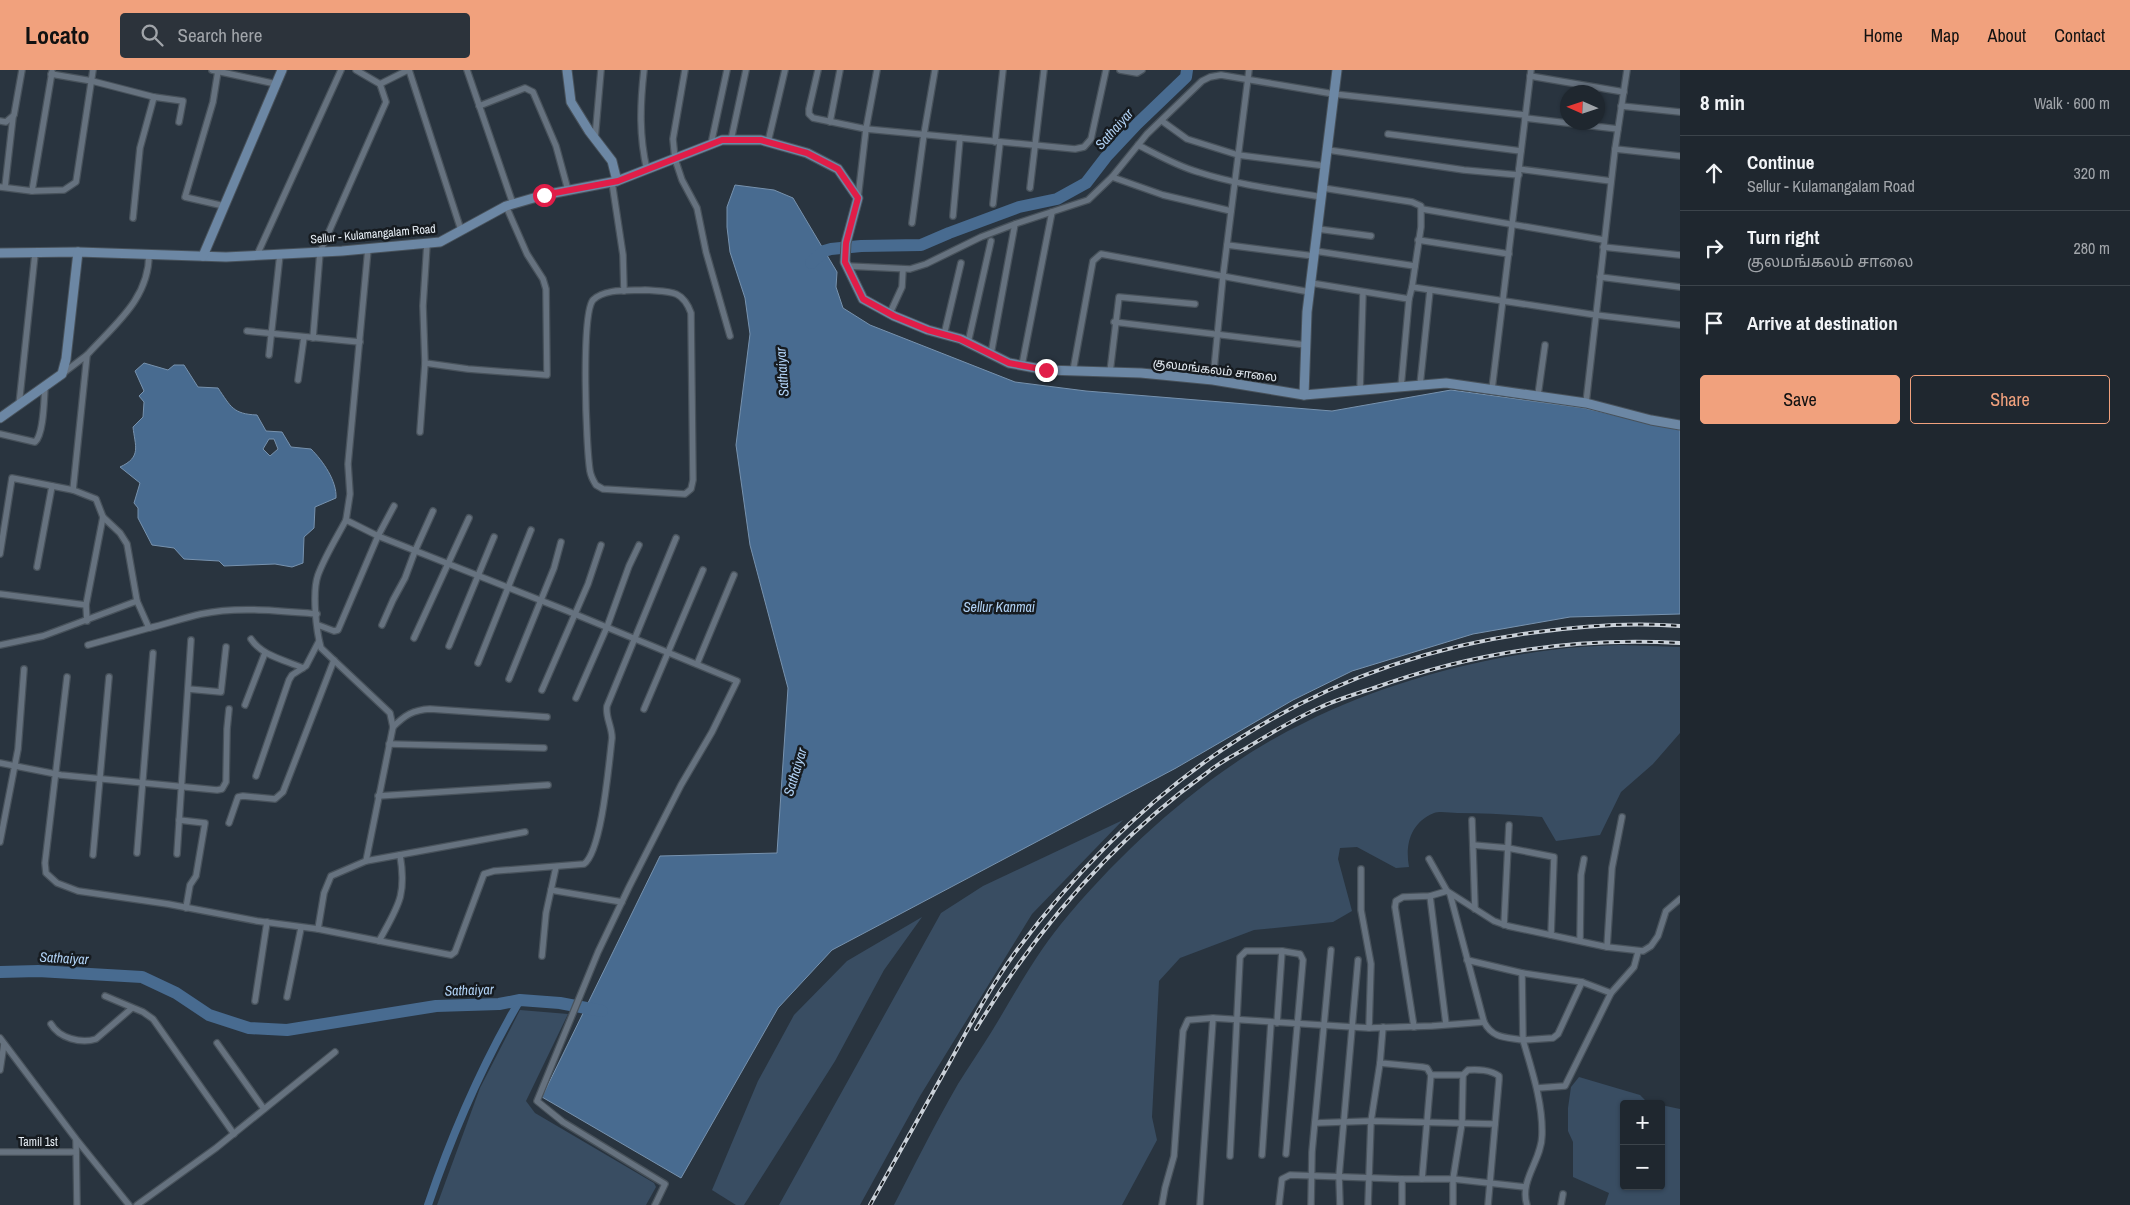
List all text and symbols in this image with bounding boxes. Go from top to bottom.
search box [120,13,470,58]
text: Locato [25,19,90,51]
icon: search [138,21,166,49]
text: Search here [178,22,262,48]
text: Home [1863,23,1903,48]
text: Map [1931,23,1960,48]
text: About [1988,23,2026,48]
text: Contact [2054,23,2105,48]
north arrow [1560,85,1605,130]
text: 8 min [1700,88,1745,117]
text: Walk · 600 m [2034,92,2110,114]
water label: Sathaiyar [1091,104,1138,153]
text: Continue [1747,149,1815,175]
icon: ahead [1700,159,1728,187]
text: 320 m [2074,162,2110,184]
text: Sellur - Kulamangalam Road [1747,175,1915,197]
route start [533,184,556,207]
street label: Sellur - Kulamangalam Road [310,221,436,247]
text: Turn right [1747,224,1819,250]
icon: right [1700,234,1728,262]
text: 280 m [2074,237,2110,259]
text: குலமங்கலம் சாலை [1747,250,1914,272]
icon: arrive [1700,309,1728,337]
text: Arrive at destination [1747,310,1898,336]
water label: Sathaiyar [771,346,793,397]
street label: குலமங்கலம் சாலை [1152,354,1278,386]
route end [1035,359,1058,382]
button: Save [1700,375,1900,424]
button: Share [1910,375,2110,424]
water label: Sellur Kanmai [963,598,1036,616]
water label: Sathaiyar [779,745,811,798]
water label: Sathaiyar [39,948,90,968]
water label: Sathaiyar [444,980,495,1000]
map controls [1620,1100,1665,1190]
button: + [1620,1100,1665,1145]
street label: Tamil 1st [18,1134,58,1150]
button: − [1620,1145,1665,1190]

